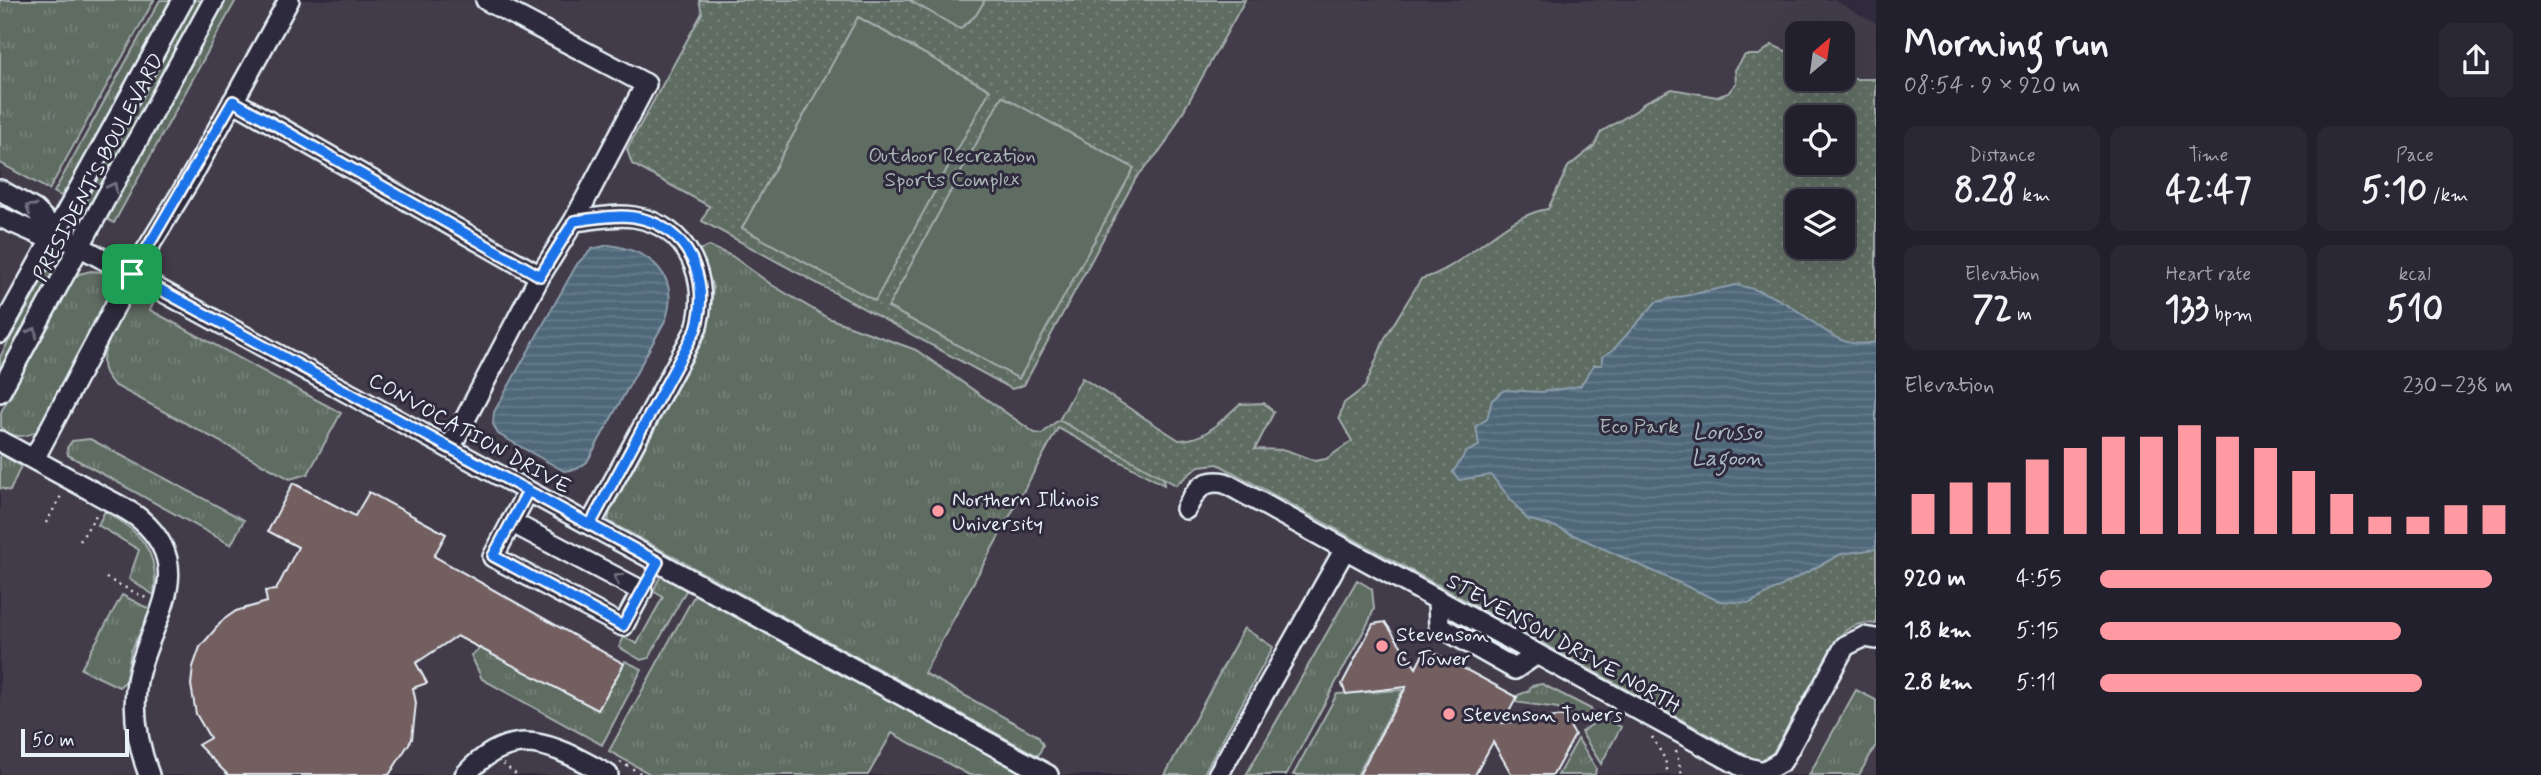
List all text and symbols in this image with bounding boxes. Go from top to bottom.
text: Morning run [1904,20,2109,69]
north arrow [1785,21,1855,91]
map controls [1785,21,1855,259]
button: share [2439,23,2513,97]
street label: PRESIDENT'S BOULEVARD [27,48,171,286]
text: 08:54 · 9 × 920 m [1904,71,2081,101]
button: locate [1785,105,1855,175]
park label: Outdoor Recreation Sports Complex [868,142,1036,194]
text: Distance [1969,143,2036,168]
text: Time [2189,143,2228,168]
text: Pace [2396,143,2434,168]
text: 8.28 [1954,168,2017,214]
text: 42:47 [2165,168,2252,214]
text: 5:10 [2361,168,2427,214]
one-way arrow [105,182,118,194]
text: km [2017,183,2050,208]
text: /km [2427,183,2468,208]
button: layers [1785,189,1855,259]
one-way arrow [25,204,38,216]
pin [102,244,162,304]
icon: arrive [113,255,151,293]
text: Elevation [1965,262,2040,287]
text: Heart rate [2166,262,2251,287]
text: kcal [2399,262,2431,287]
text: 72 [1972,287,2012,333]
text: 133 [2164,287,2209,333]
text: 510 [2386,287,2443,333]
text: m [2012,302,2032,327]
text: bpm [2209,302,2253,327]
one-way arrow [25,327,38,340]
street label: CONVOCATION DRIVE [363,366,576,501]
text: Elevation [1904,371,1995,401]
text: 230–238 m [2403,371,2513,401]
park label: Eco Park [1599,413,1679,441]
water label: Lorusso Lagoon [1691,418,1763,476]
place label: Northern Illinois University [952,486,1099,538]
marker: Northern Illinois University [930,503,946,519]
text: 920 m [1904,564,1966,594]
text: 4:55 [2016,564,2062,594]
street label: STEVENSON DRIVE NORTH [1441,568,1686,720]
one-way arrow [612,572,625,586]
text: 1.8 km [1904,616,1972,646]
text: 5:15 [2016,616,2058,646]
place label: Stevenson C Tower [1396,621,1489,673]
marker: Stevenson C Tower [1374,638,1390,654]
text: 2.8 km [1904,668,1973,698]
text: 5:11 [2016,668,2056,698]
place label: Stevenson Towers [1463,701,1623,729]
marker: Stevenson Towers [1441,706,1457,722]
scale bar [21,726,130,758]
text: 50 m [32,728,75,753]

